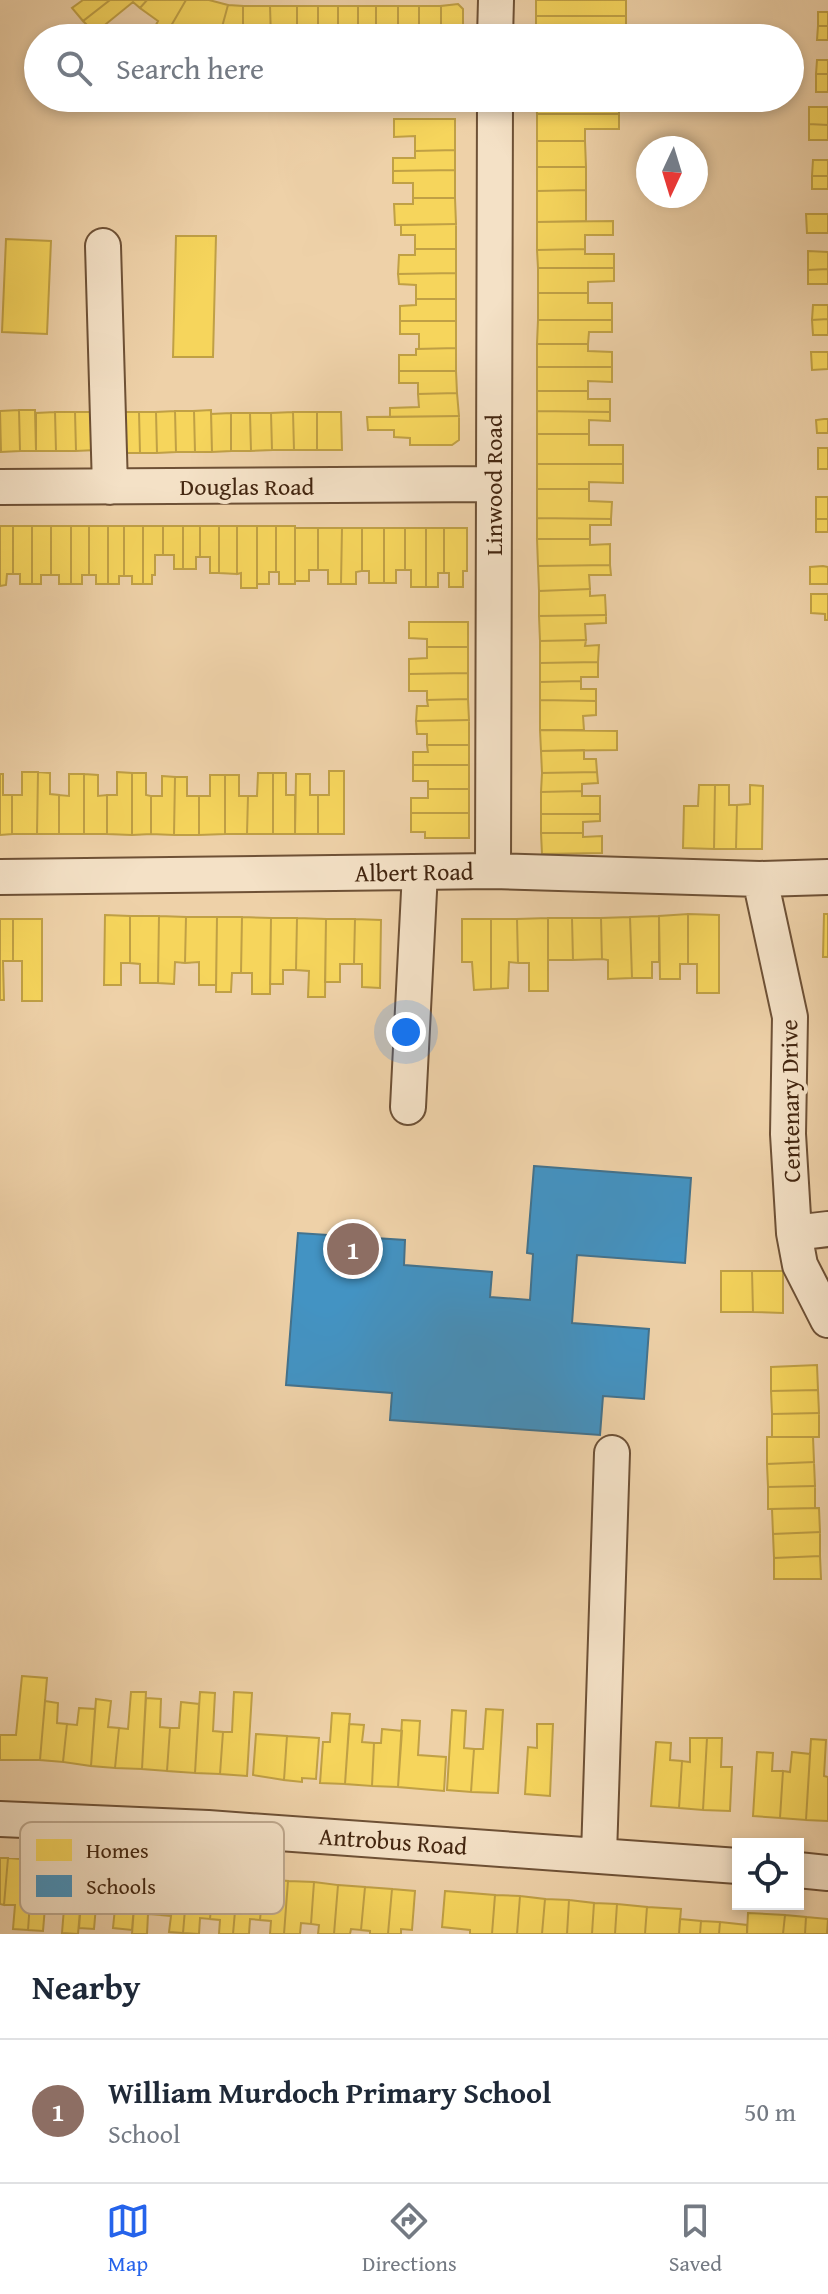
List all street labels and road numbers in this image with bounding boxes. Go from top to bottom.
street label: Linwood Road [476,414,511,556]
street label: Douglas Road [180,469,315,504]
street label: Albert Road [354,853,474,891]
street label: Centenary Drive [771,1019,809,1183]
street label: Antrobus Road [318,1818,469,1864]

